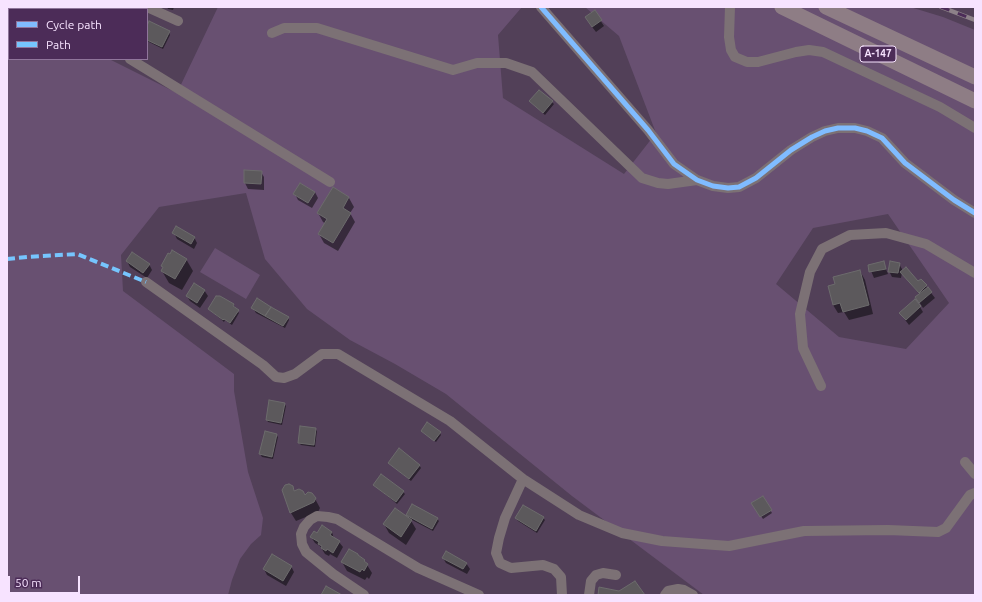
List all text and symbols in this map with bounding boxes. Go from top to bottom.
legend [8,8,148,60]
text: Cycle path [46,18,102,31]
text: Path [46,38,71,51]
road number: А-147 [860,46,896,62]
scale bar [10,568,82,594]
text: 50 m [15,576,42,589]

